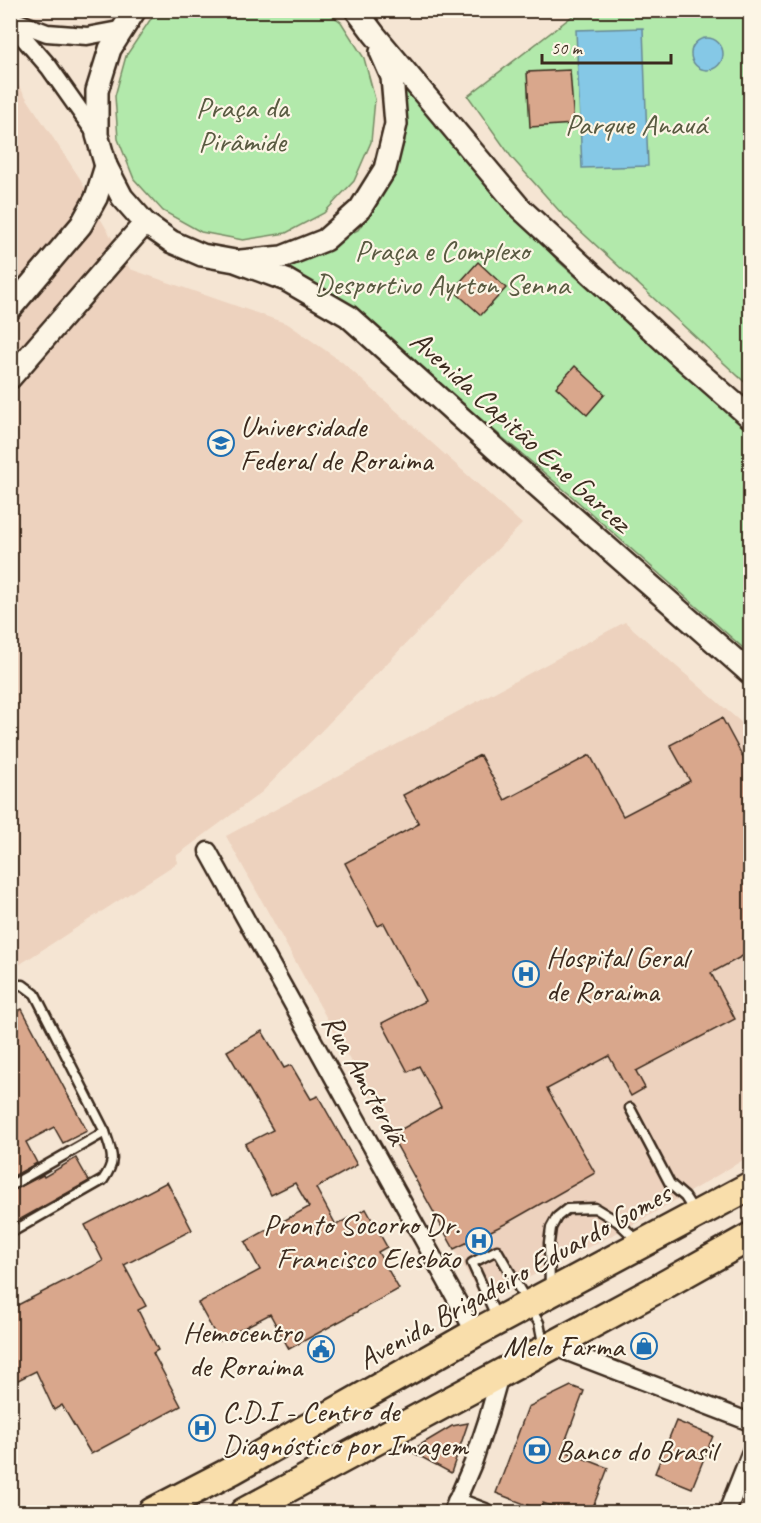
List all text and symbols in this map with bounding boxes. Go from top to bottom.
scale bar [542,27,671,65]
text: 50 m [551,37,584,59]
park label: Praça da Pirâmide [196,88,290,160]
park label: Parque Anauá [565,105,710,143]
park label: Praça e Complexo Desportivo Ayrton Senna [314,231,572,303]
street label: Avenida Capitão Ene Garcez [403,322,642,543]
place label: Universidade Federal de Roraima [240,407,435,479]
school or university icon: Universidade Federal de Roraima [206,428,236,458]
place label: Hospital Geral de Roraima [546,938,692,1010]
hospital icon: Hospital Geral de Roraima [511,959,541,989]
street label: Rua Amsterdã [314,1007,418,1153]
street label: Avenida Brigadeiro Eduardo Gomes [351,1173,679,1378]
place label: Pronto Socorro Dr. Francisco Elesbão [263,1205,461,1277]
hospital icon: Pronto Socorro Dr. Francisco Elesbão [464,1226,494,1256]
place label: Hemocentro de Roraima [183,1313,304,1385]
place label: Melo Farma [503,1327,626,1365]
shop icon: Melo Farma [629,1331,659,1361]
public building icon: Hemocentro de Roraima [306,1334,336,1364]
place label: C.D.I - Centro de Diagnóstico por Imagem [222,1392,469,1464]
hospital icon: C.D.I - Centro de Diagnóstico por Imagem [187,1413,217,1443]
place label: Banco do Brasil [556,1431,721,1469]
bank icon: Banco do Brasil [522,1435,552,1465]

